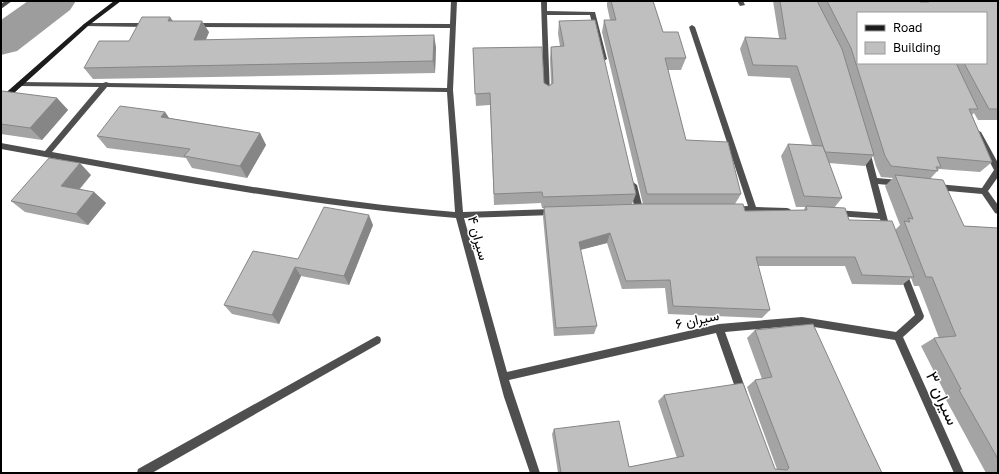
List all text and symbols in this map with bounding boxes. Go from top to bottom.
legend [857,12,987,64]
text: Road [893,20,922,35]
text: Building [893,40,941,55]
street label: سیران ۴ [464,214,493,262]
street label: سیران ۶ [674,306,721,333]
street label: سیران ۳ [921,368,964,428]

